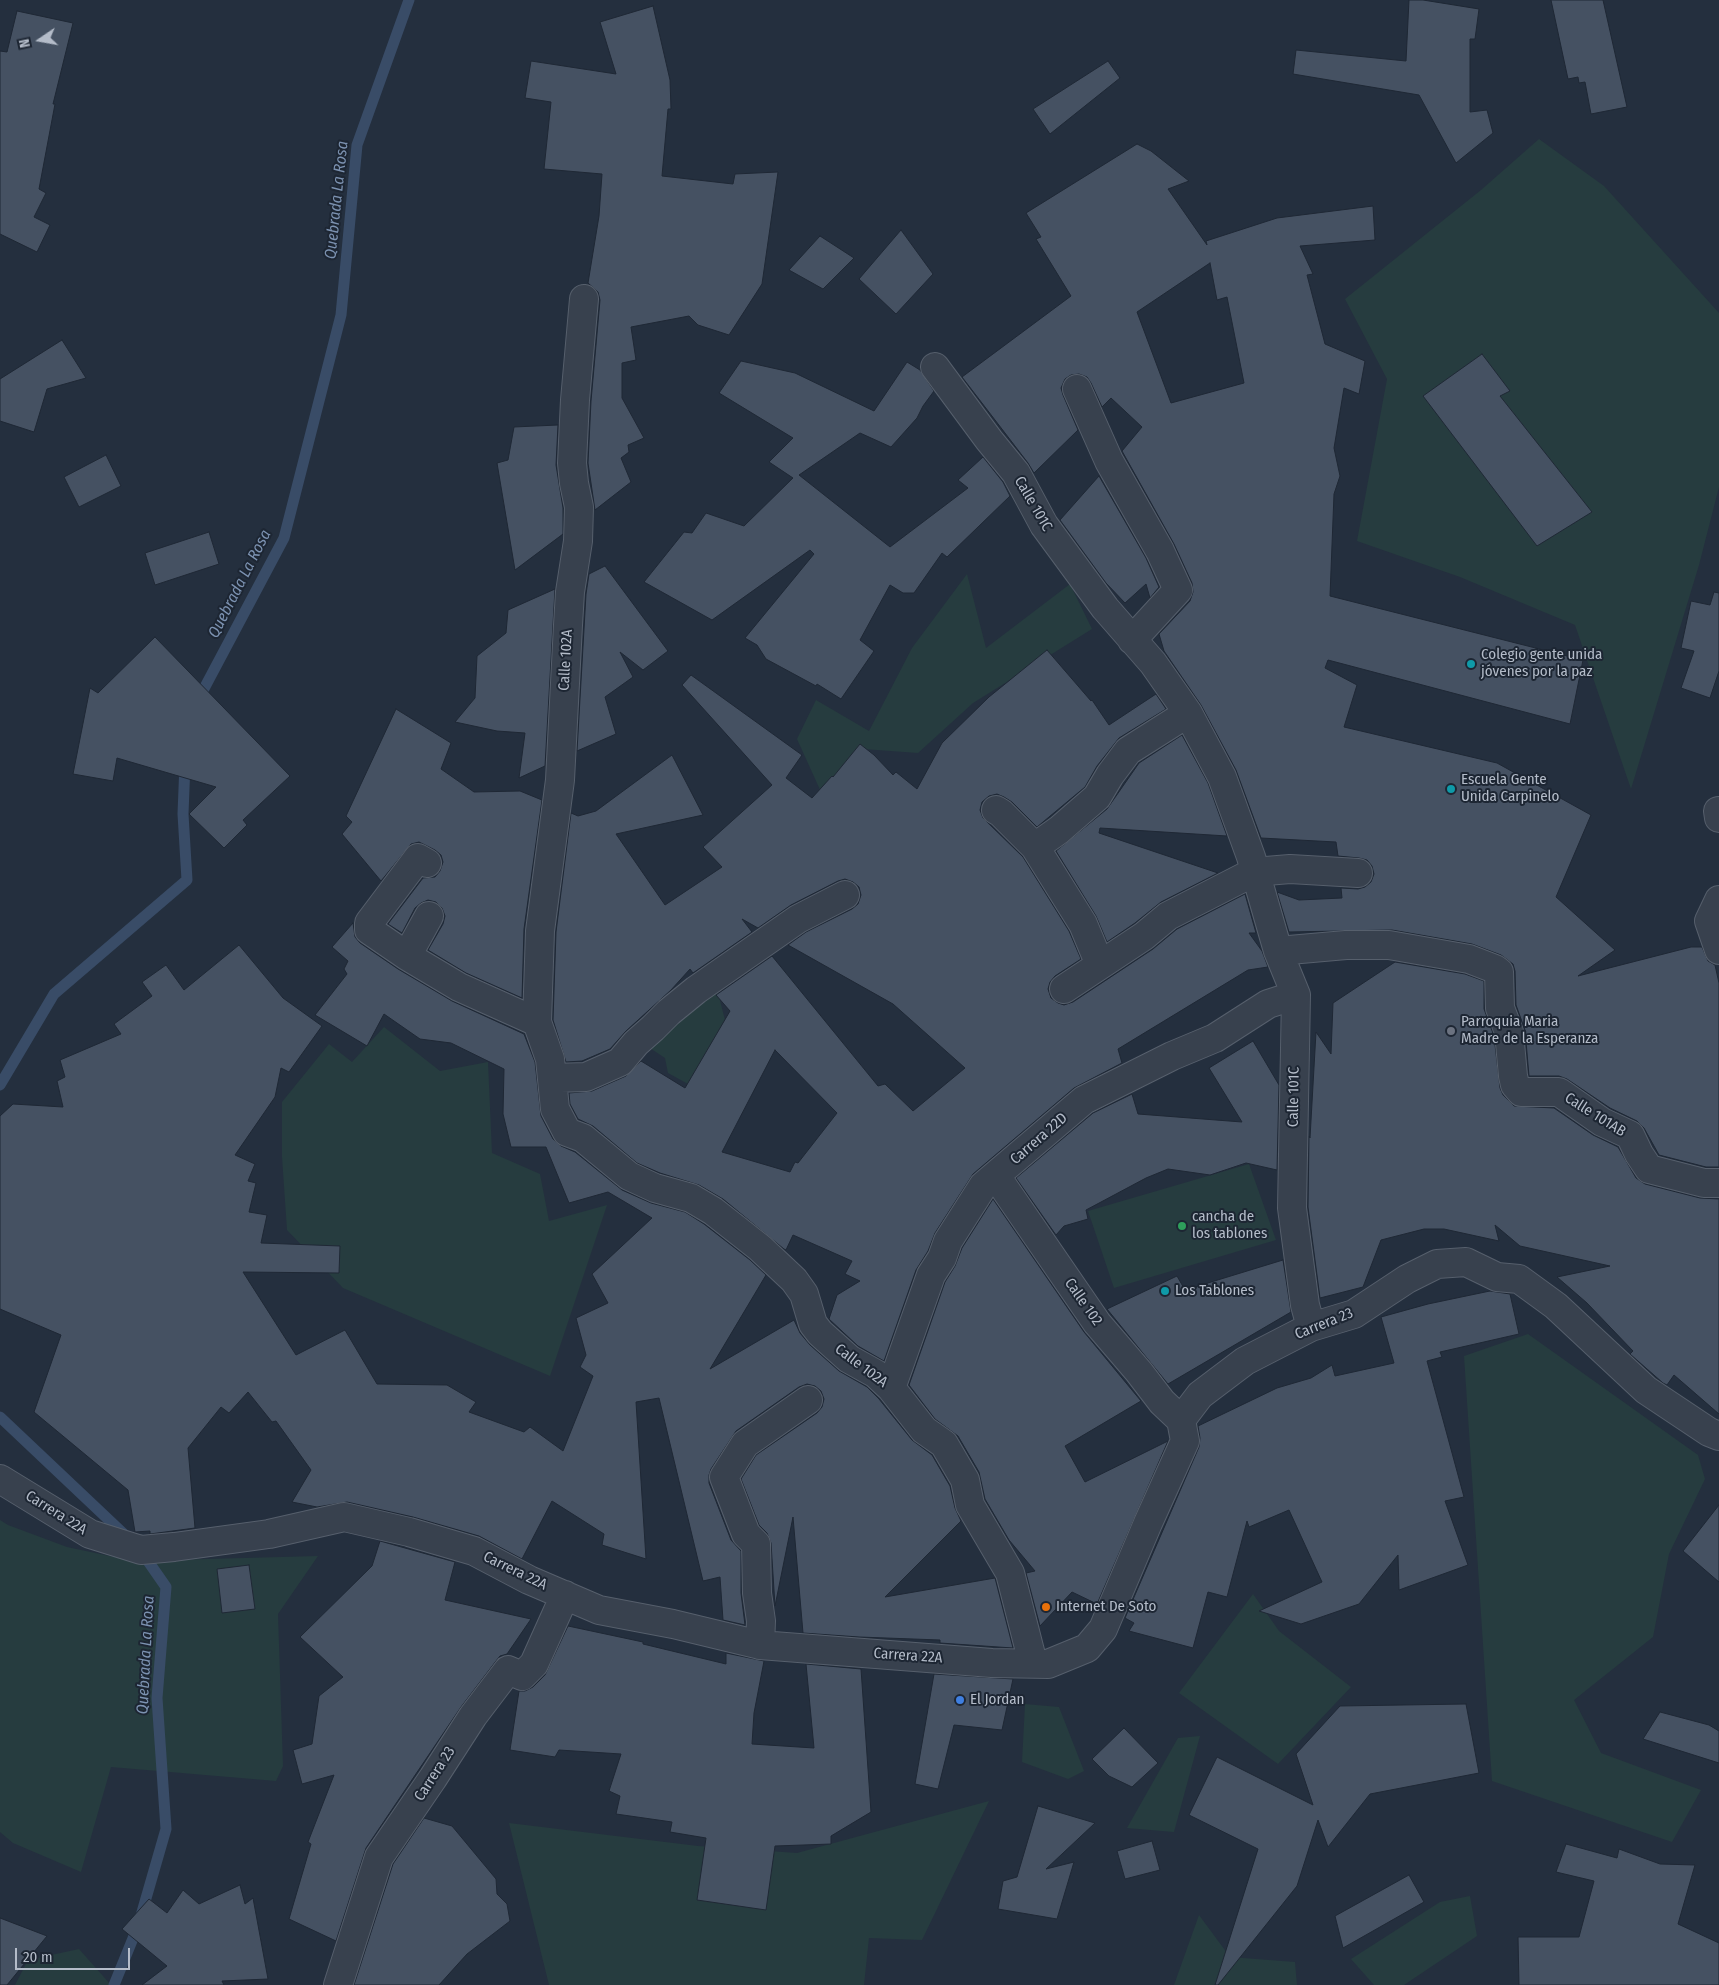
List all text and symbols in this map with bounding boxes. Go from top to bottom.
north arrow [15,15,65,65]
text: N [16,37,34,49]
water label: Quebrada La Rosa [321,140,353,260]
street label: Calle 101C [1010,473,1056,535]
water label: Quebrada La Rosa [204,527,276,641]
street label: Calle 102A [555,629,577,691]
place label: Colegio gente unida jóvenes por la paz [1481,646,1602,681]
marker: Colegio gente unida jóvenes por la paz [1465,658,1477,670]
place label: Escuela Gente Unida Carpinelo [1461,771,1559,806]
marker: Escuela Gente Unida Carpinelo [1445,783,1457,795]
place label: Parroquia Maria Madre de la Esperanza [1461,1013,1598,1048]
marker: Parroquia Maria Madre de la Esperanza [1445,1025,1457,1037]
street label: Calle 101C [1284,1067,1304,1127]
street label: Calle 101AB [1561,1089,1629,1141]
street label: Carrera 22D [1007,1109,1071,1169]
place label: cancha de los tablones [1192,1208,1267,1243]
marker: cancha de los tablones [1176,1220,1188,1232]
street label: Calle 102 [1060,1275,1106,1329]
place label: Los Tablones [1175,1282,1254,1300]
marker: Los Tablones [1159,1285,1171,1297]
street label: Carrera 23 [1292,1304,1356,1344]
street label: Calle 102A [831,1340,891,1392]
street label: Carrera 22A [22,1487,90,1539]
street label: Carrera 22A [480,1548,550,1594]
water label: Quebrada La Rosa [133,1595,159,1715]
place label: Internet De Soto [1056,1598,1156,1616]
marker: Internet De Soto [1040,1601,1052,1613]
street label: Carrera 22A [873,1645,943,1667]
place label: El Jordan [970,1691,1025,1709]
marker: El Jordan [954,1694,966,1706]
street label: Carrera 23 [411,1743,459,1805]
scale bar [18,1938,132,1970]
text: 20 m [23,1948,53,1966]

